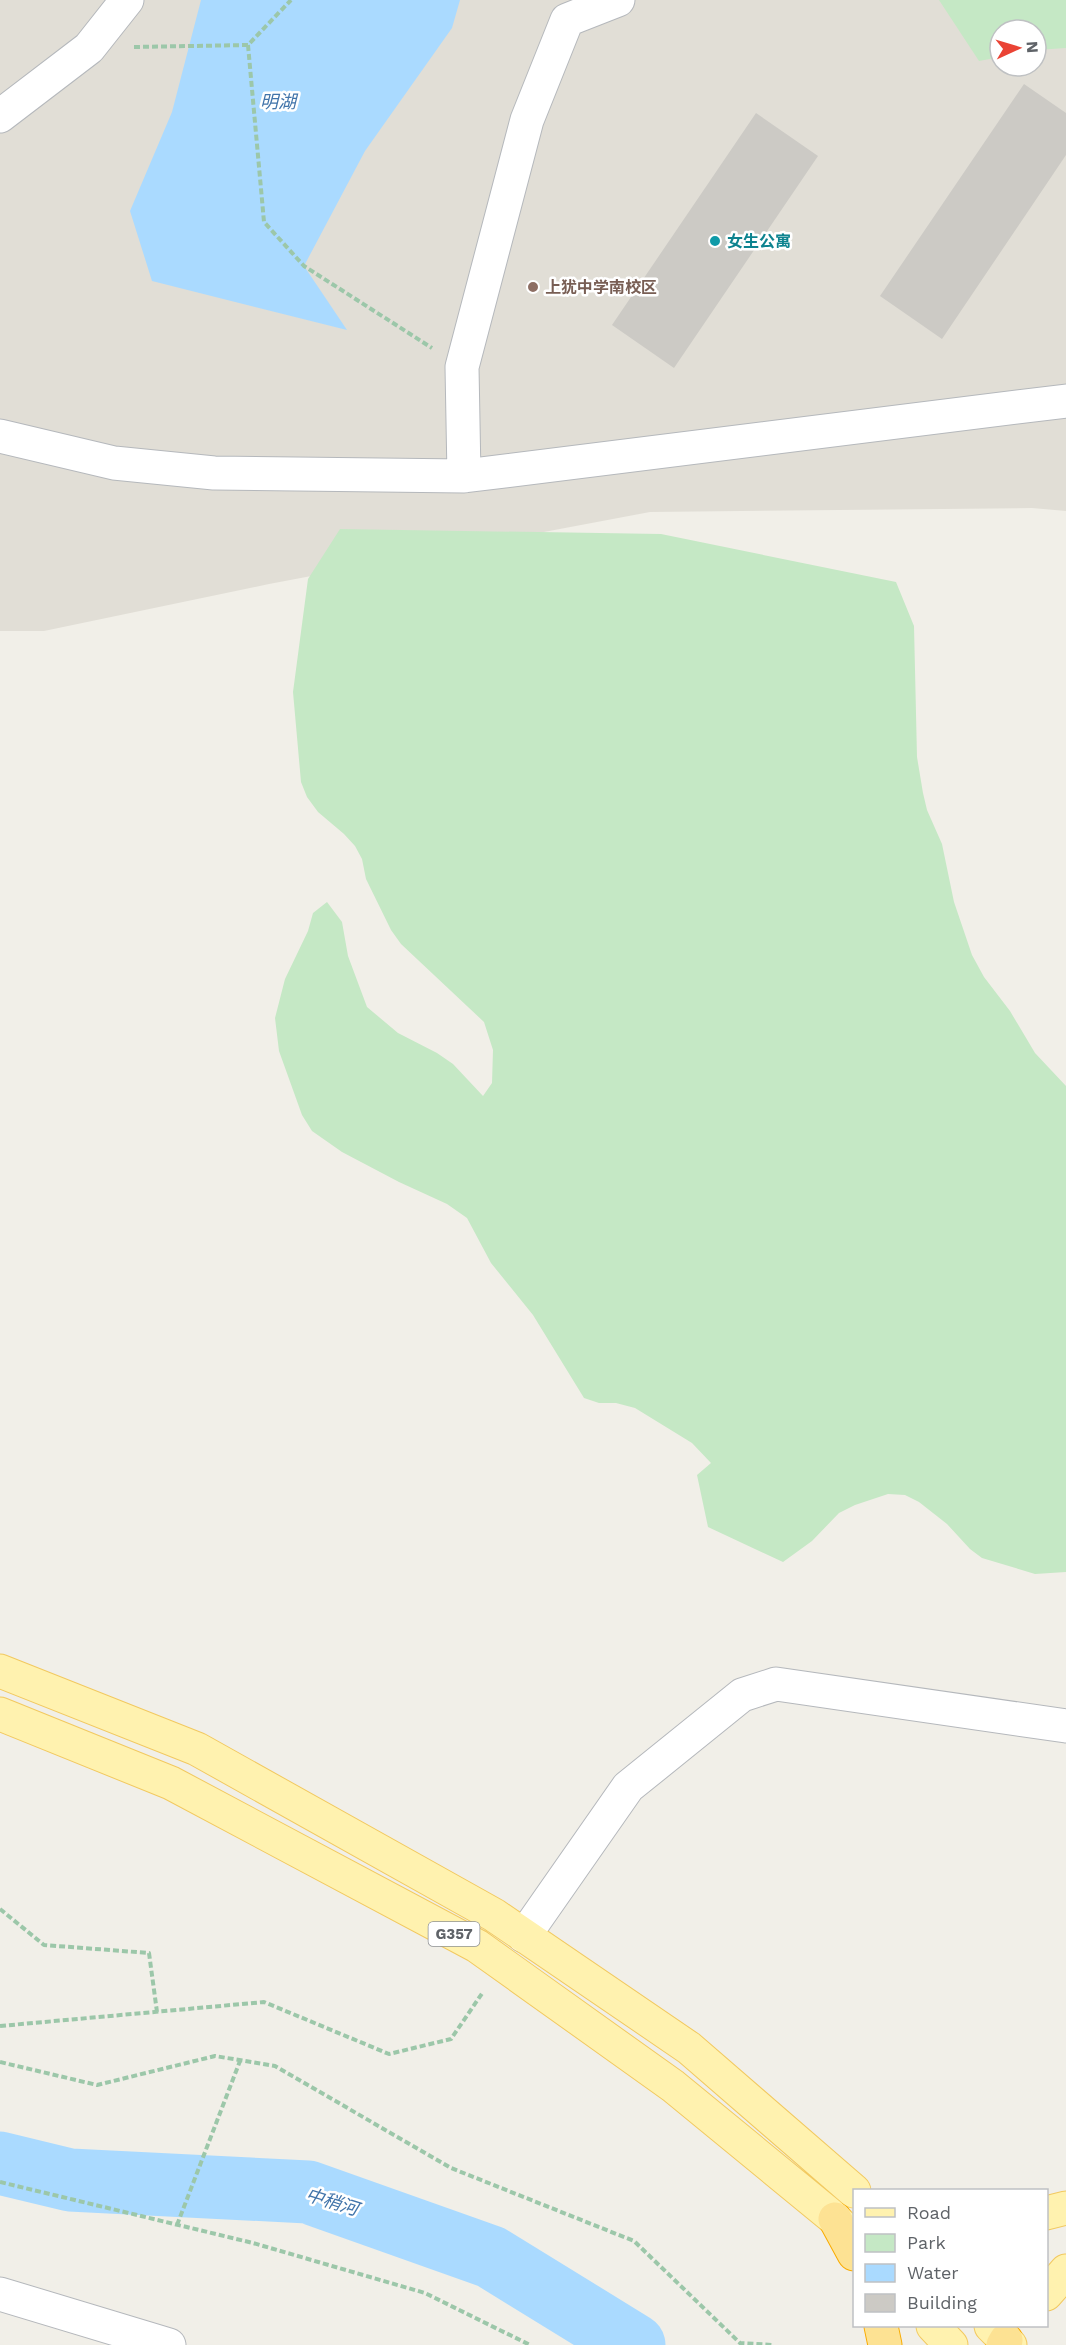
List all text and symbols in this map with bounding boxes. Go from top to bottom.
north arrow [988,18,1048,78]
text: N [1023,40,1042,54]
water label: 明湖 [260,91,299,112]
place label: 女生公寓 [727,232,791,251]
marker: 女生公寓 [708,234,722,248]
place label: 上犹中学南校区 [545,278,657,297]
marker: 上犹中学南校区 [526,280,540,294]
road number: G357 [428,1922,480,1946]
water label: 中稍河 [303,2184,364,2220]
legend [853,2189,1048,2327]
text: Road [907,2202,951,2223]
text: Park [907,2232,946,2253]
text: Water [907,2262,959,2283]
text: Building [907,2292,977,2313]

